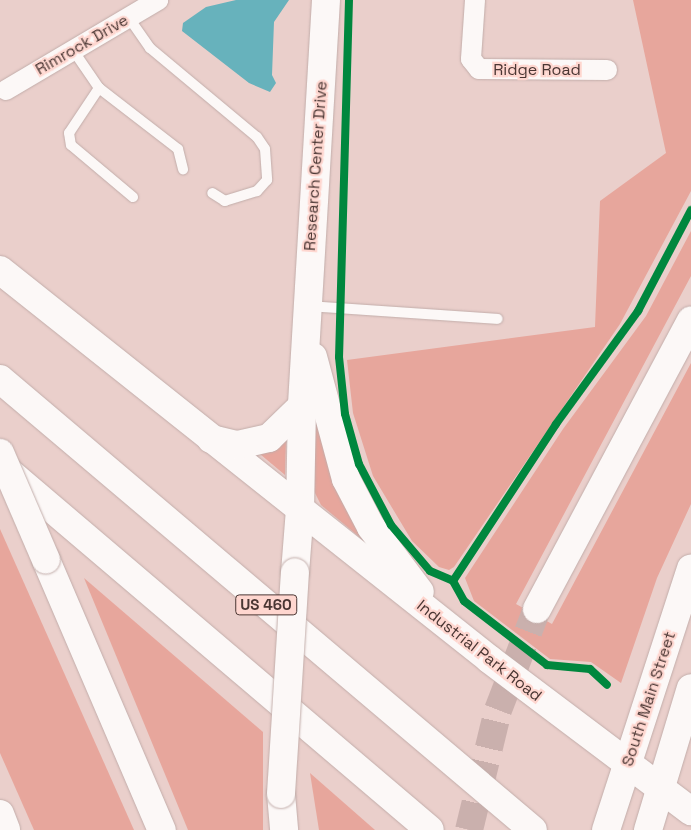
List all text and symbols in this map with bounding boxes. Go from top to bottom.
street label: Rimrock Drive [32,11,132,79]
street label: Ridge Road [493,60,581,80]
street label: Research Center Drive [300,80,332,252]
road number: US 460 [235,592,297,618]
street label: Industrial Park Road [413,596,545,706]
street label: South Main Street [618,629,680,769]

